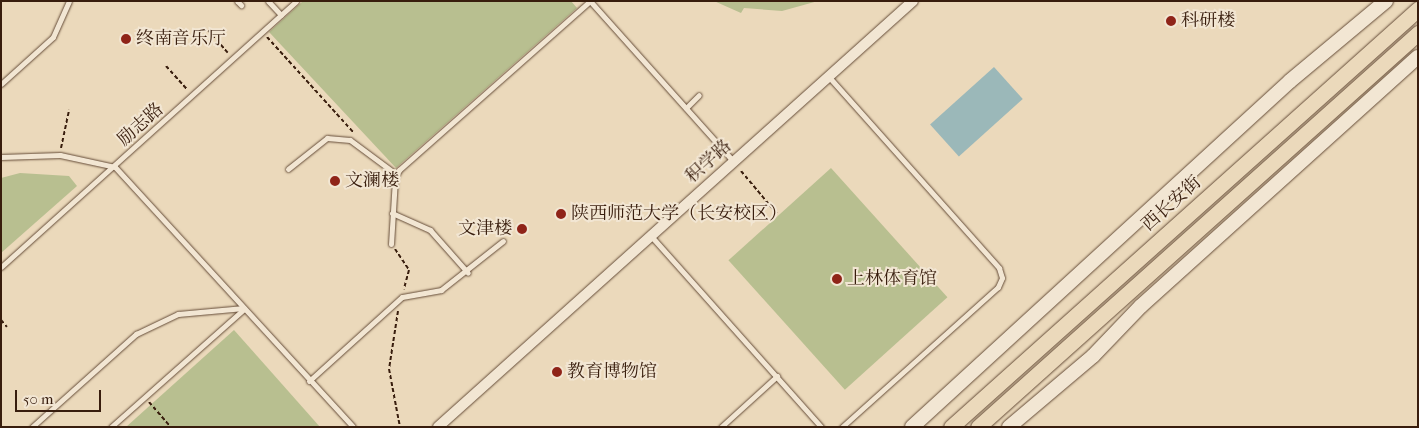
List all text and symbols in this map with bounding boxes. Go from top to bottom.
place label: 科研楼 [1181,10,1235,32]
marker: 科研楼 [1165,15,1177,27]
place label: 终南音乐厅 [136,28,226,50]
marker: 终南音乐厅 [120,33,132,45]
street label: 励志路 [114,99,168,151]
street label: 积学路 [682,136,736,188]
place label: 文澜楼 [345,170,399,192]
street label: 西长安街 [1138,172,1206,236]
marker: 文澜楼 [329,175,341,187]
place label: 陕西师范大学（长安校区） [571,203,787,225]
marker: 陕西师范大学（长安校区） [555,208,567,220]
place label: 文津楼 [458,218,512,240]
marker: 文津楼 [516,223,528,235]
place label: 上林体育馆 [847,268,937,290]
marker: 上林体育馆 [831,273,843,285]
place label: 教育博物馆 [567,361,657,383]
marker: 教育博物馆 [551,366,563,378]
scale bar [18,380,104,412]
text: 50 m [23,390,53,408]

